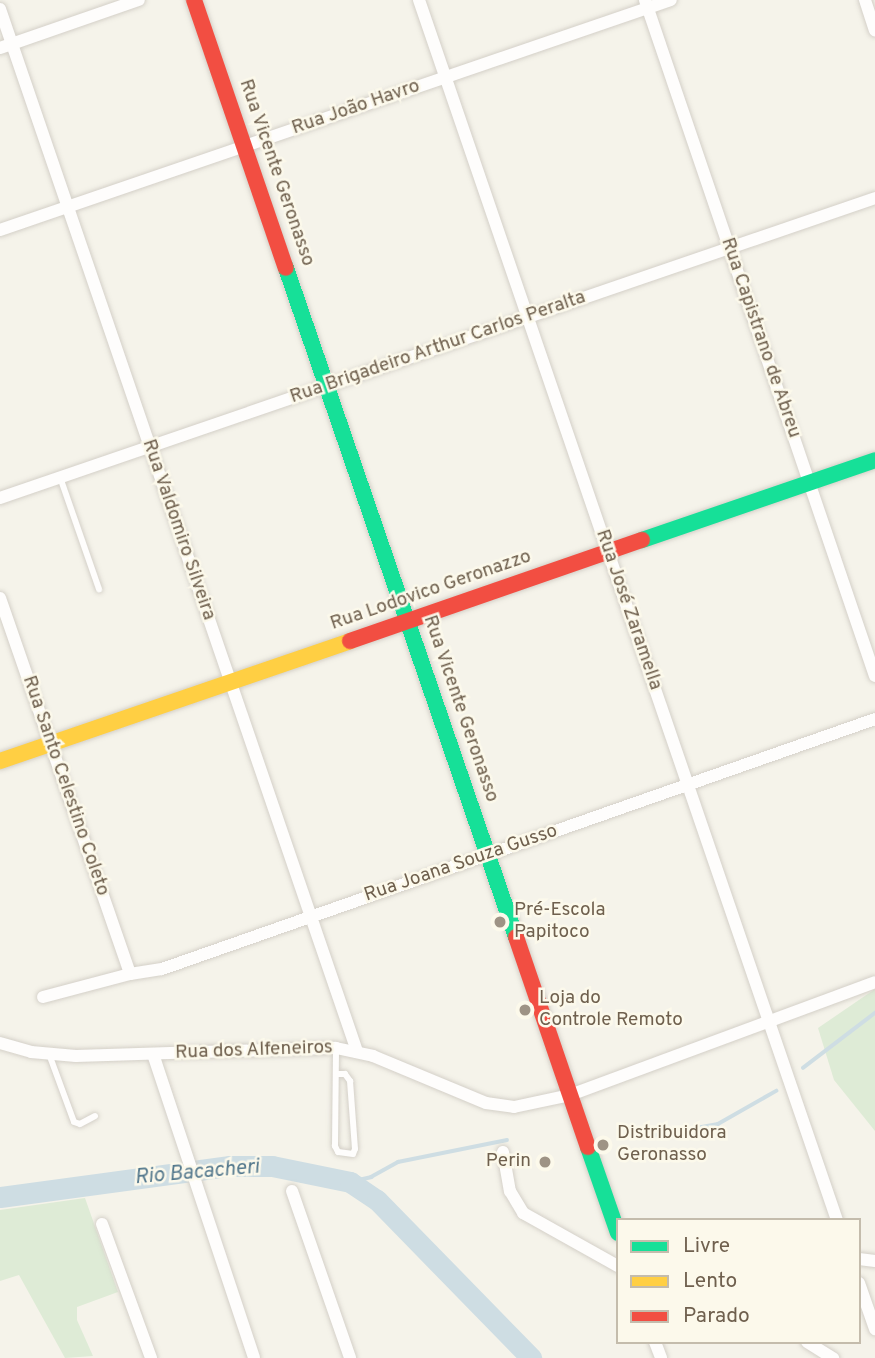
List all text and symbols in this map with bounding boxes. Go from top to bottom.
street label: Rua João Havro [289,75,423,141]
street label: Rua Vicente Geronasso [233,76,319,270]
street label: Rua Capistrano de Abreu [715,235,805,441]
street label: Rua Brigadeiro Arthur Carlos Peralta [287,286,589,410]
street label: Rua Valdomiro Silveira [136,436,220,624]
street label: Rua José Zaramella [590,527,666,693]
street label: Rua Lodovico Geronazzo [328,546,534,636]
street label: Rua Vicente Geronasso [417,612,503,806]
street label: Rua Santo Celestino Coleto [17,673,113,899]
street label: Rua Joana Souza Gusso [361,820,561,908]
place label: Pré-Escola Papitoco [514,900,605,944]
marker: Pré-Escola Papitoco [492,914,508,930]
place label: Loja do Controle Remoto [539,988,683,1032]
marker: Loja do Controle Remoto [517,1002,533,1018]
street label: Rua dos Alfeneiros [174,1037,334,1065]
place label: Distribuidora Geronasso [617,1123,726,1167]
marker: Distribuidora Geronasso [595,1137,611,1153]
place label: Perin [486,1151,531,1173]
marker: Perin [537,1154,553,1170]
water label: Rio Bacacheri [134,1155,260,1191]
legend [616,1218,861,1344]
text: Livre [683,1233,730,1260]
text: Lento [683,1268,737,1295]
text: Parado [683,1303,750,1330]

